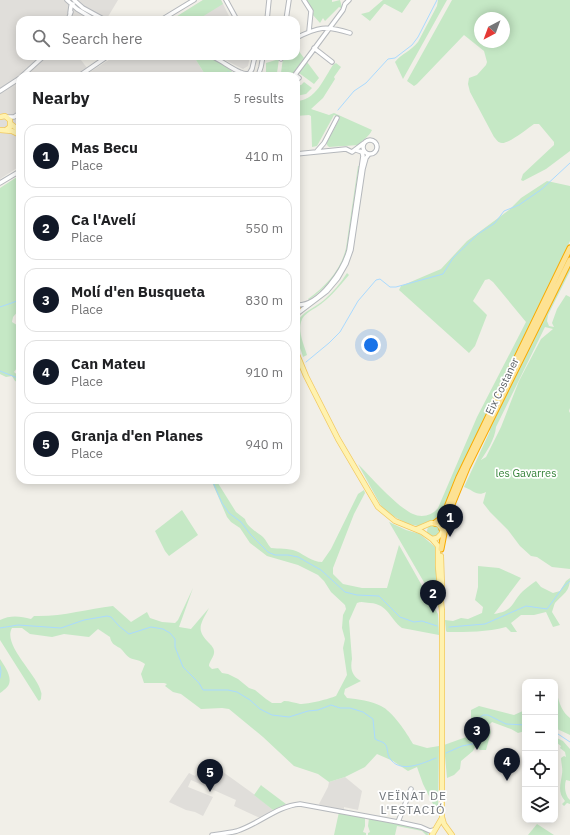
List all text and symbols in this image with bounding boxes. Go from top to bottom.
north arrow [474,12,510,48]
search box [16,16,300,60]
icon: search [30,27,52,49]
text: Search here [62,29,142,48]
text: Nearby [32,87,90,109]
text: 5 results [233,90,284,107]
text: Mas Becu [71,138,138,157]
text: 1 [42,148,50,165]
text: 410 m [245,148,283,165]
text: Place [71,157,103,174]
text: Ca l'Avelí [71,210,136,229]
text: 2 [42,220,50,237]
text: 550 m [245,220,283,237]
text: Place [71,229,103,246]
text: Molí d'en Busqueta [71,282,205,301]
text: 3 [42,292,50,309]
text: 830 m [245,292,283,309]
text: Place [71,301,103,318]
your location [361,335,381,355]
text: Can Mateu [71,354,146,373]
street label: Eix Costaner [482,355,522,417]
text: 4 [42,364,50,381]
text: 910 m [245,364,283,381]
text: Place [71,373,103,390]
text: Granja d'en Planes [71,426,203,445]
text: 5 [42,436,50,453]
text: 940 m [245,436,283,453]
text: Place [71,445,103,462]
park label: les Gavarres [495,466,557,480]
pin: 1 [437,504,463,537]
pin: 2 [420,580,446,613]
map controls [522,679,558,823]
button: + [522,679,558,715]
button: − [522,715,558,751]
pin: 3 [464,717,490,750]
pin: 4 [494,748,520,781]
button: locate [522,751,558,787]
pin: 5 [197,759,223,792]
button: layers [522,787,558,823]
district label: VEÏNAT DE L'ESTACIÓ [379,788,447,817]

